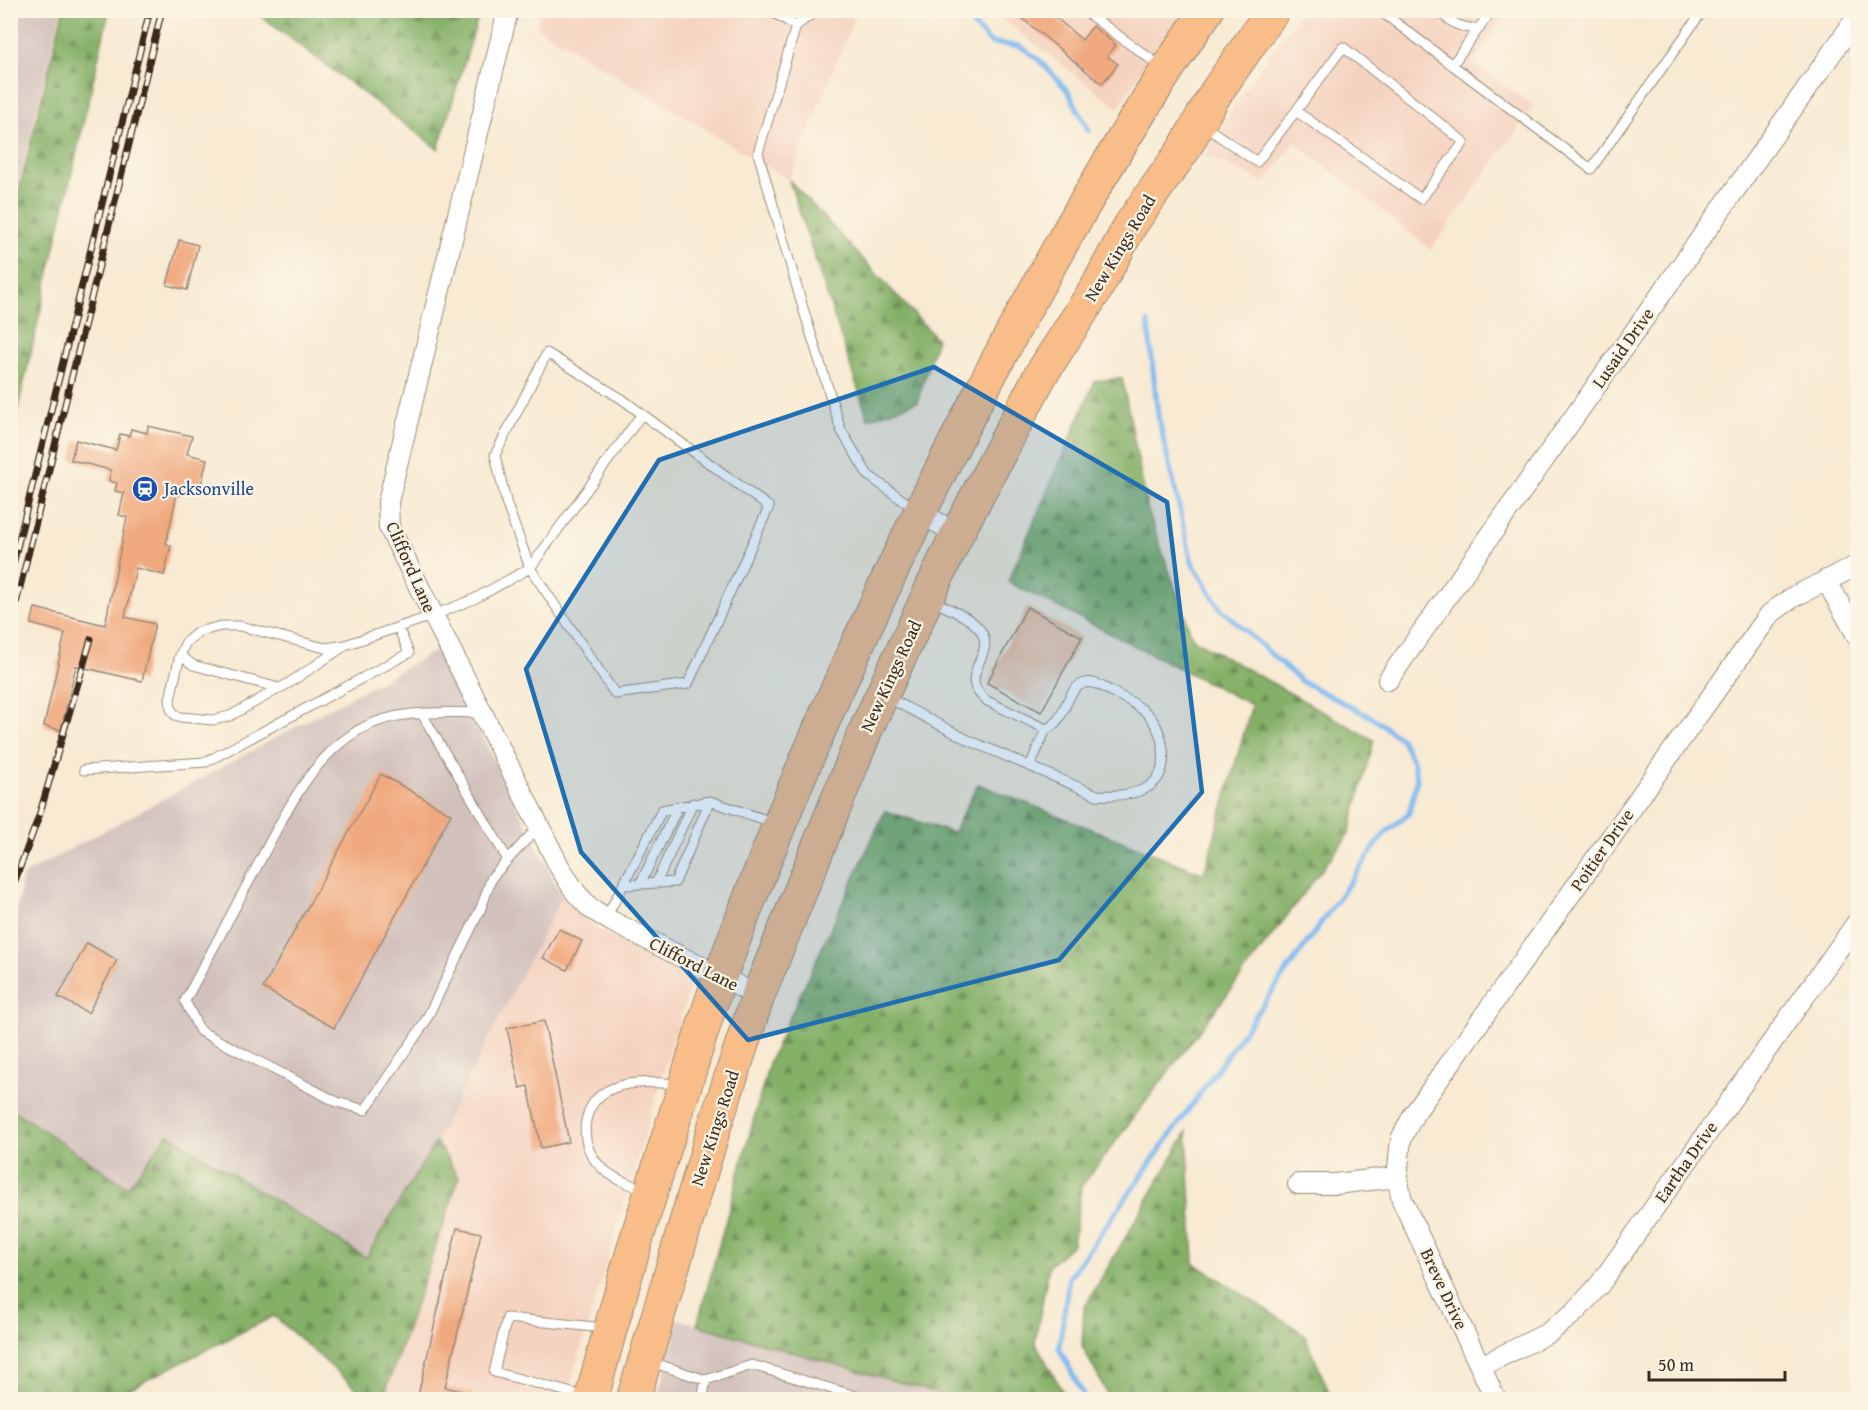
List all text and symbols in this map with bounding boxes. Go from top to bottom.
street label: New Kings Road [1077,189,1162,306]
street label: Lusaid Drive [1585,302,1660,394]
station icon: Jacksonville [130,474,160,504]
place label: Jacksonville [162,475,254,502]
street label: Clifford Lane [379,517,444,617]
street label: New Kings Road [853,615,928,736]
street label: Poitier Drive [1563,803,1640,897]
street label: Clifford Lane [645,929,744,998]
street label: New Kings Road [683,1066,746,1189]
street label: Eartha Drive [1647,1115,1724,1208]
street label: Breve Drive [1414,1244,1475,1334]
scale bar [1649,1344,1786,1382]
text: 50 m [1658,1351,1694,1378]

